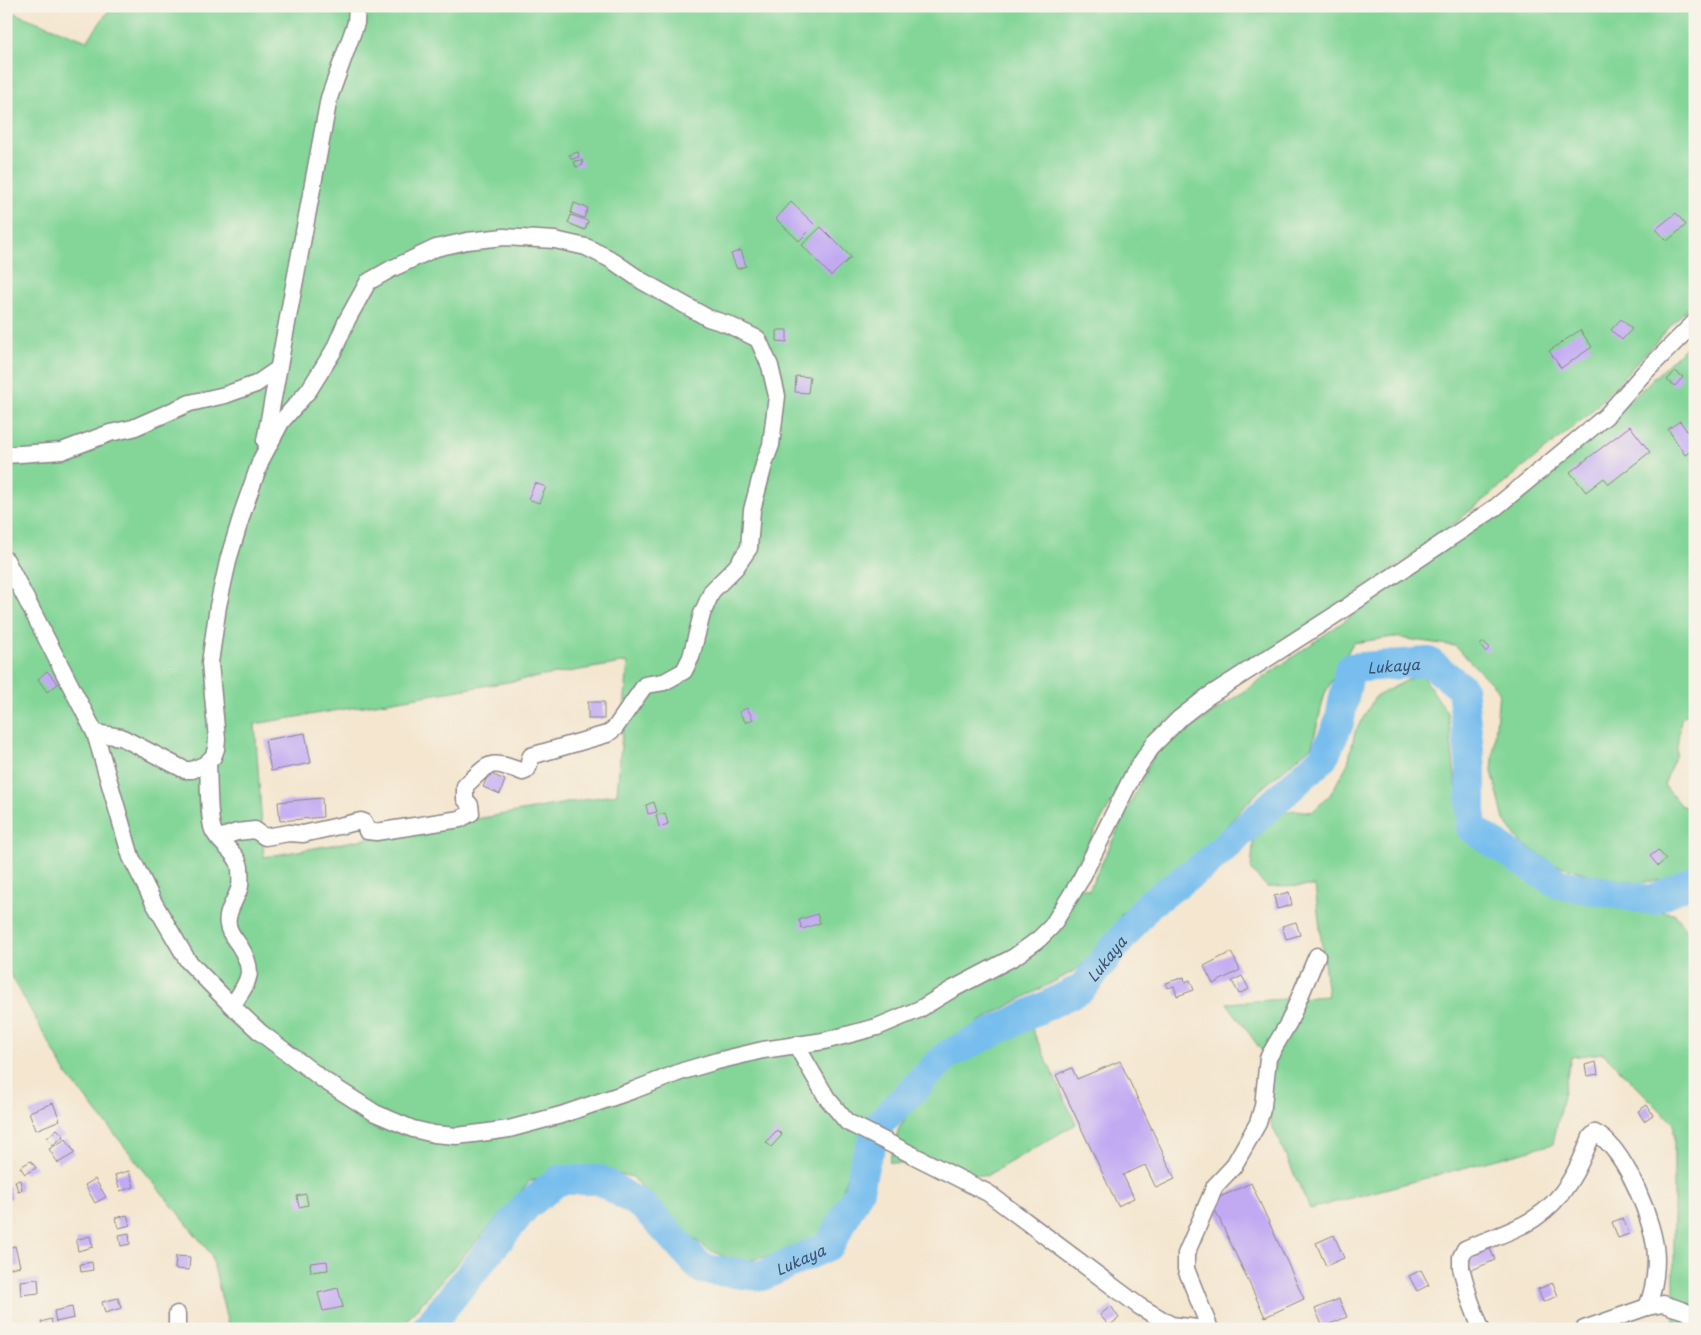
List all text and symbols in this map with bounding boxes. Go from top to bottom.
water label: Lukaya [1366,651,1421,678]
water label: Lukaya [1080,930,1131,986]
water label: Lukaya [771,1237,829,1280]

